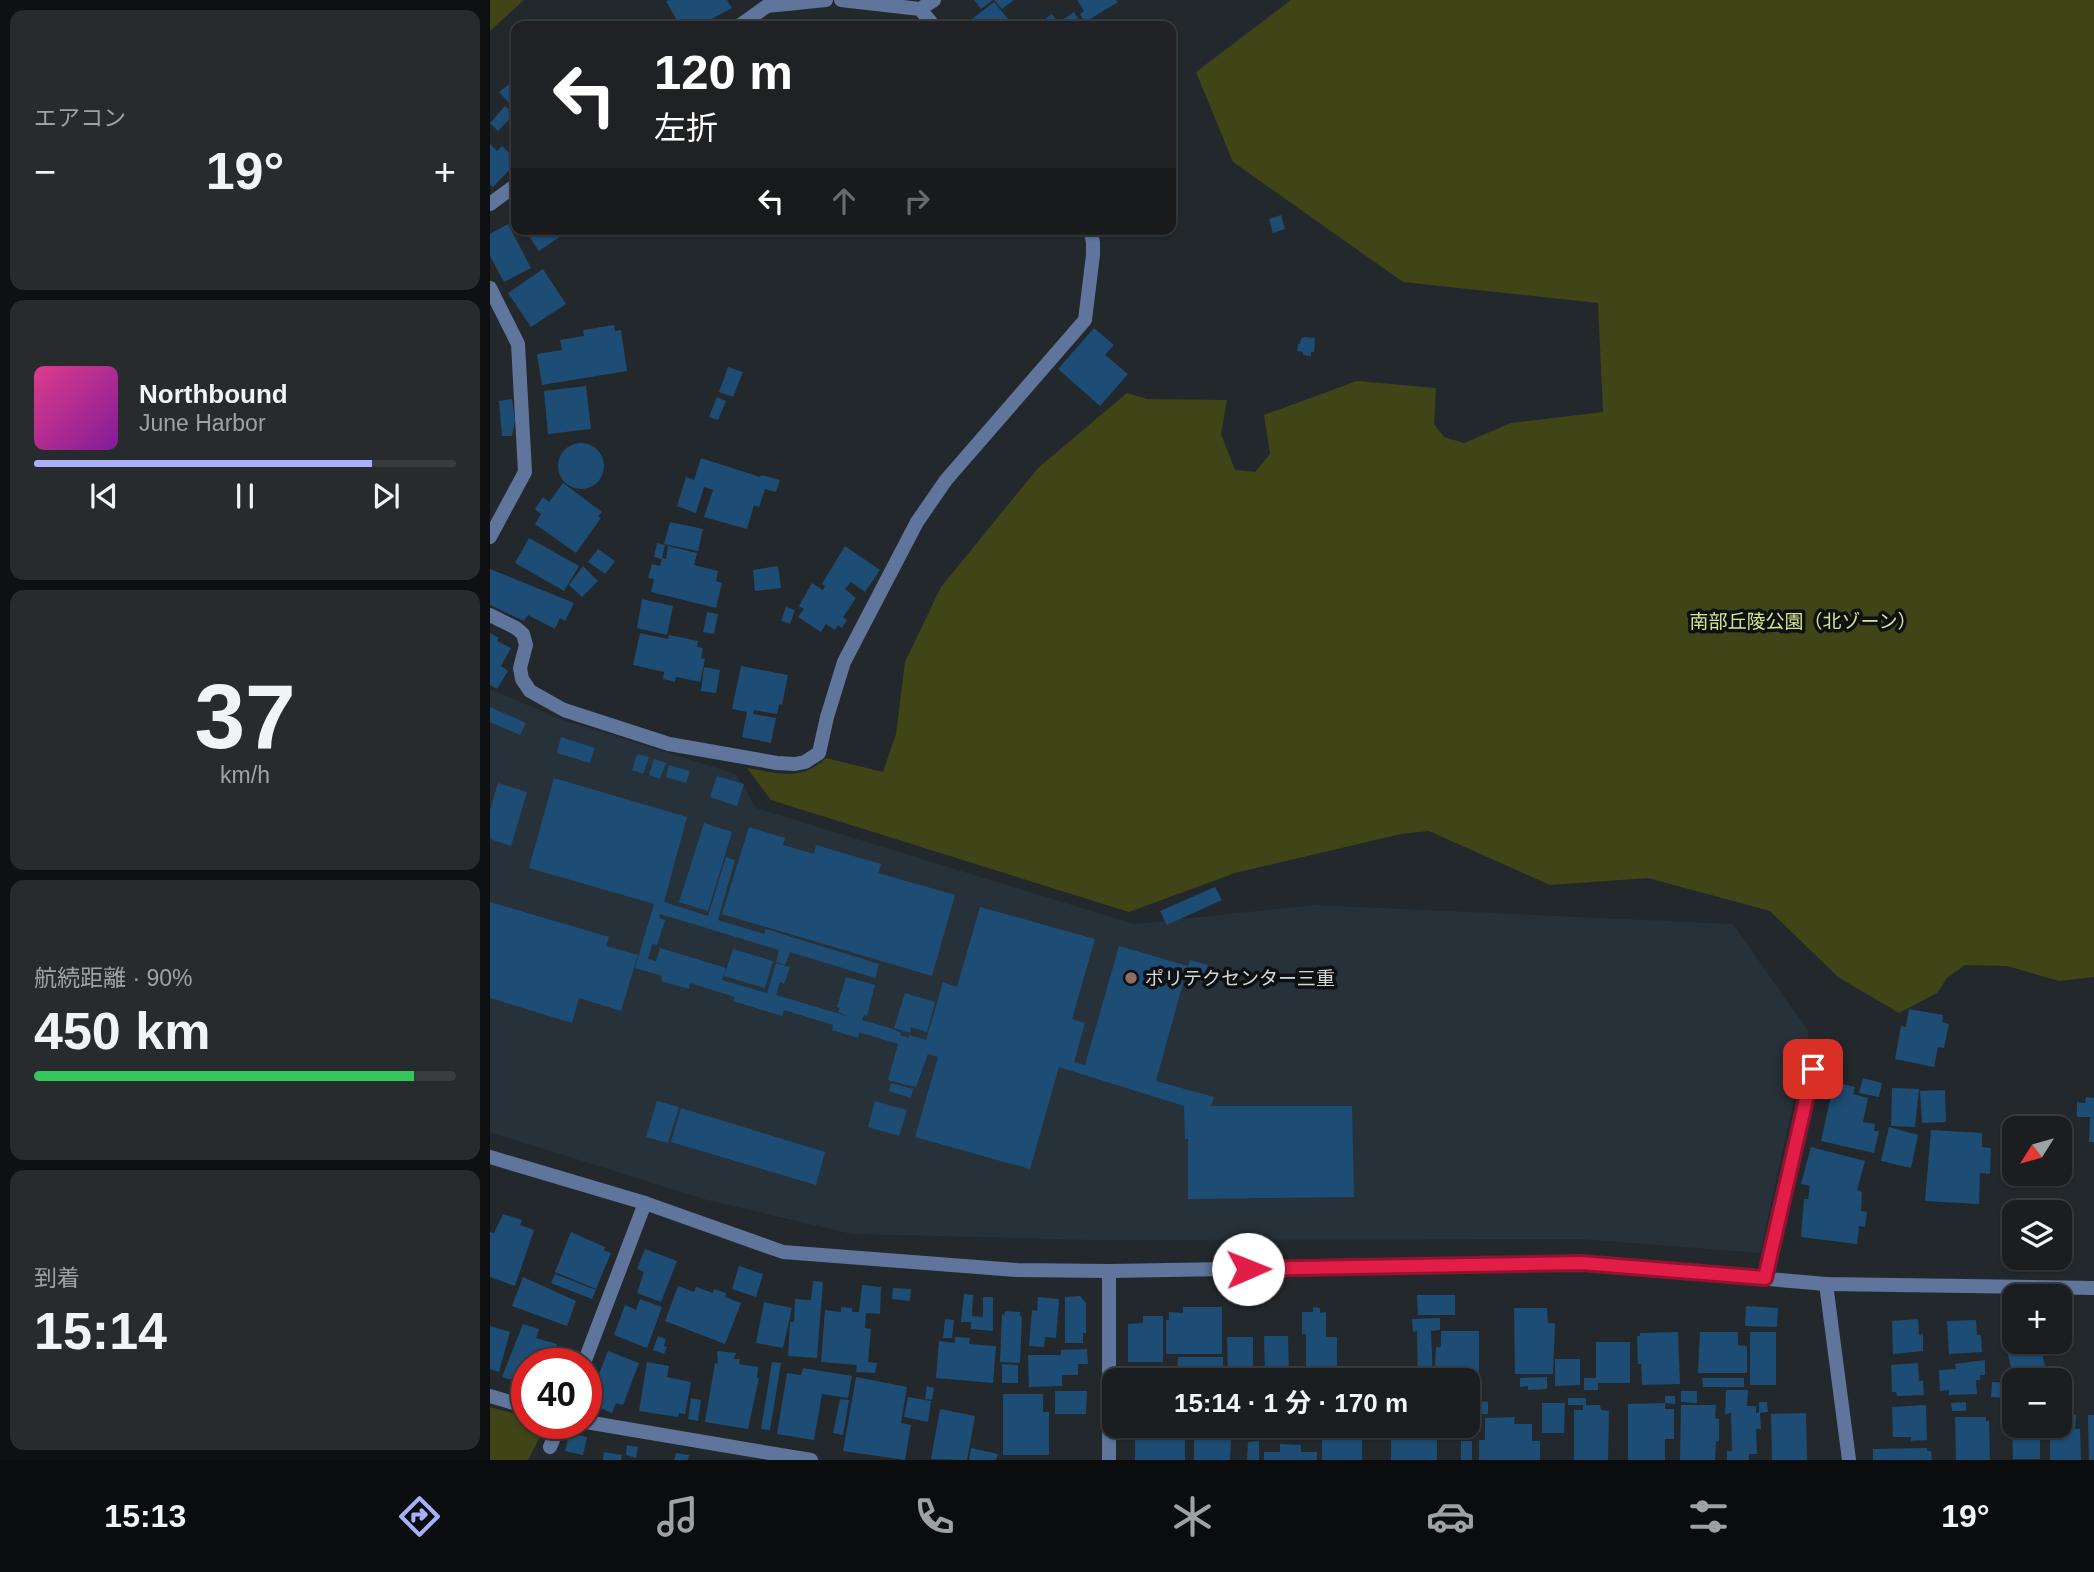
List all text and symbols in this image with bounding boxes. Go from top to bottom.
text: 120 m [654,45,793,99]
icon: left [539,49,630,140]
text: エアコン [34,105,126,131]
text: 左折 [654,110,718,146]
text: 19° [206,142,284,200]
text: − [34,151,56,193]
text: + [434,151,456,193]
icon: left [752,182,790,220]
icon: ahead [825,182,863,220]
icon: right [898,182,936,220]
text: Northbound [139,379,288,409]
text: June Harbor [139,410,266,436]
icon: previous [85,477,123,515]
icon: pause [226,477,264,515]
icon: next [367,477,405,515]
park label: 南部丘陵公園（北ゾーン） [1689,611,1917,632]
text: 37 [194,666,296,767]
text: km/h [220,762,270,788]
text: 航続距離 · 90% [34,965,192,991]
place label: ポリテクセンター三重 [1145,968,1335,989]
marker: ポリテクセンター三重 [1123,970,1139,986]
text: 450 km [34,1002,210,1060]
pin [1783,1039,1843,1099]
icon: arrive [1794,1050,1832,1088]
north arrow [2002,1116,2072,1186]
map controls [2002,1116,2072,1438]
button: layers [2002,1200,2072,1270]
position arrow [1211,1232,1285,1306]
text: 到着 [34,1265,80,1291]
button: + [2002,1284,2072,1354]
text: 15:14 [34,1302,167,1360]
speed limit sign: 40 [511,1348,602,1439]
button: − [2002,1368,2072,1438]
text: 15:14 · 1 分 · 170 m [1174,1388,1408,1418]
icon: directions [395,1492,444,1541]
icon: music [653,1492,702,1541]
icon: phone [910,1492,959,1541]
icon: climate [1168,1492,1217,1541]
icon: car [1426,1492,1475,1541]
icon: filters [1684,1492,1733,1541]
text: 15:13 [104,1498,186,1534]
text: 19° [1941,1498,1990,1534]

